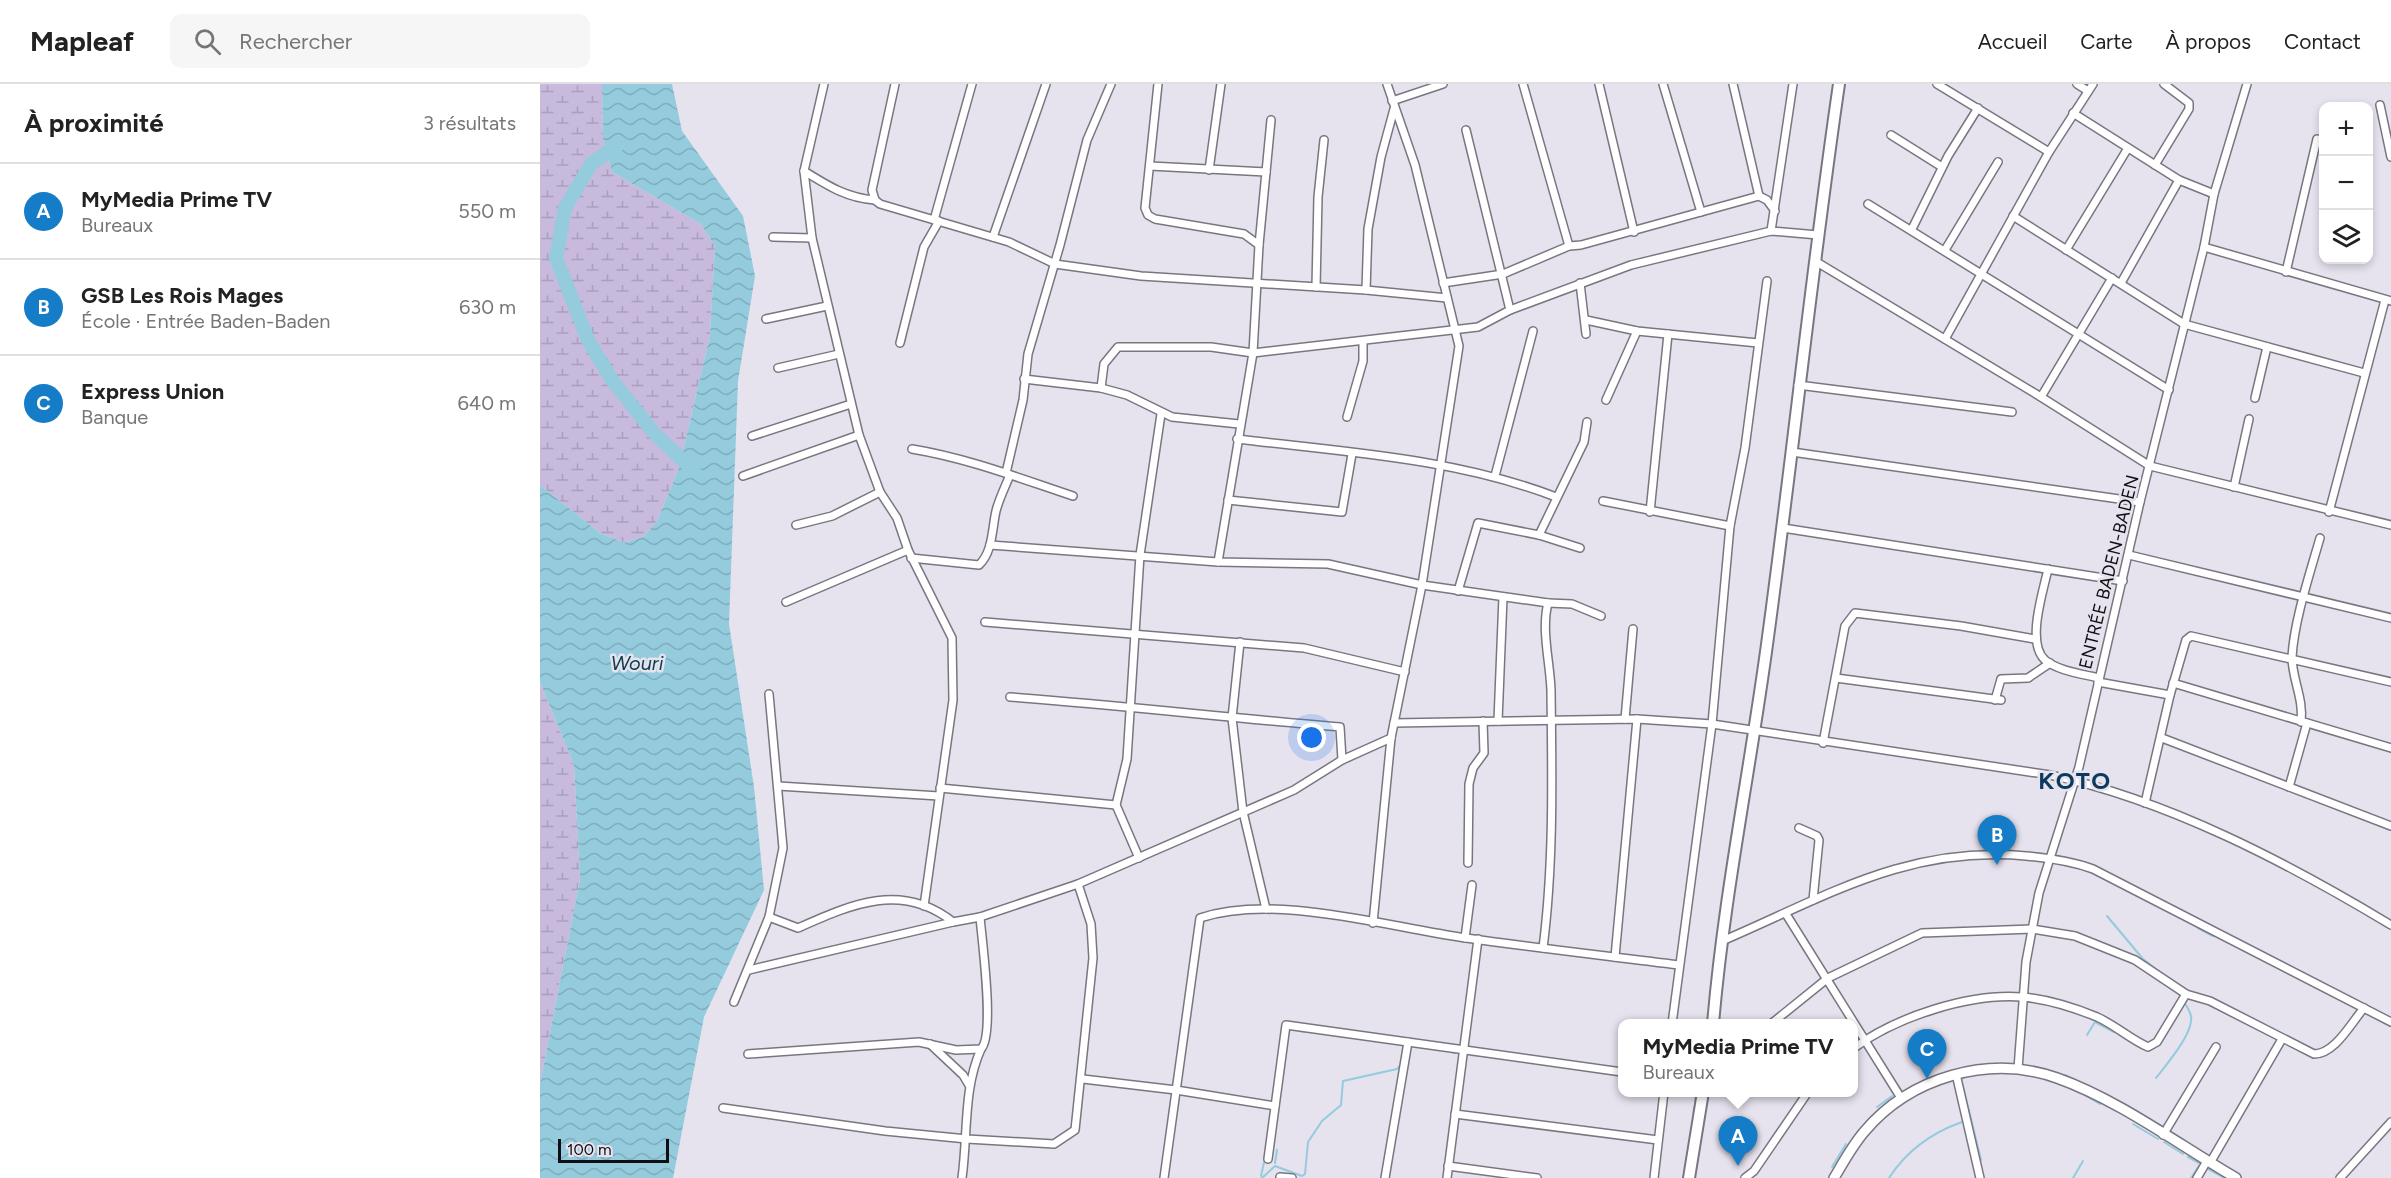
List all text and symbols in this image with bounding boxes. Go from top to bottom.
search box [170,14,590,68]
text: Mapleaf [30,24,134,58]
icon: search [191,25,224,58]
text: Rechercher [239,28,352,55]
text: Accueil [1978,29,2047,54]
text: Carte [2080,29,2133,54]
text: À propos [2166,29,2251,54]
text: Contact [2284,29,2361,54]
map controls [2319,102,2373,264]
button: + [2319,102,2373,156]
text: À proximité [24,107,164,139]
text: 3 résultats [423,111,516,135]
button: − [2319,156,2373,210]
text: MyMedia Prime TV [81,186,272,213]
text: A [36,199,51,223]
text: 550 m [458,199,516,223]
button: layers [2319,210,2373,264]
text: Bureaux [81,213,153,237]
text: GSB Les Rois Mages [81,282,283,309]
text: B [37,295,50,319]
text: 630 m [459,295,516,319]
text: École · Entrée Baden-Baden [81,309,330,333]
text: Express Union [81,378,224,405]
text: C [36,391,51,415]
text: 640 m [457,391,516,415]
text: Banque [81,405,148,429]
street label: ENTRÉE BADEN-BADEN [2074,473,2144,671]
water label: Wouri [611,651,664,675]
your location [1297,723,1326,752]
district label: KOTO [2038,766,2112,795]
pin: B [1978,816,2016,865]
popup [1618,1019,1858,1097]
pin: C [1908,1030,1946,1079]
text: MyMedia Prime TV [1642,1033,1834,1060]
text: Bureaux [1642,1060,1714,1084]
pin: A [1718,1116,1758,1166]
scale bar [558,1136,669,1164]
text: 100 m [567,1140,612,1159]

